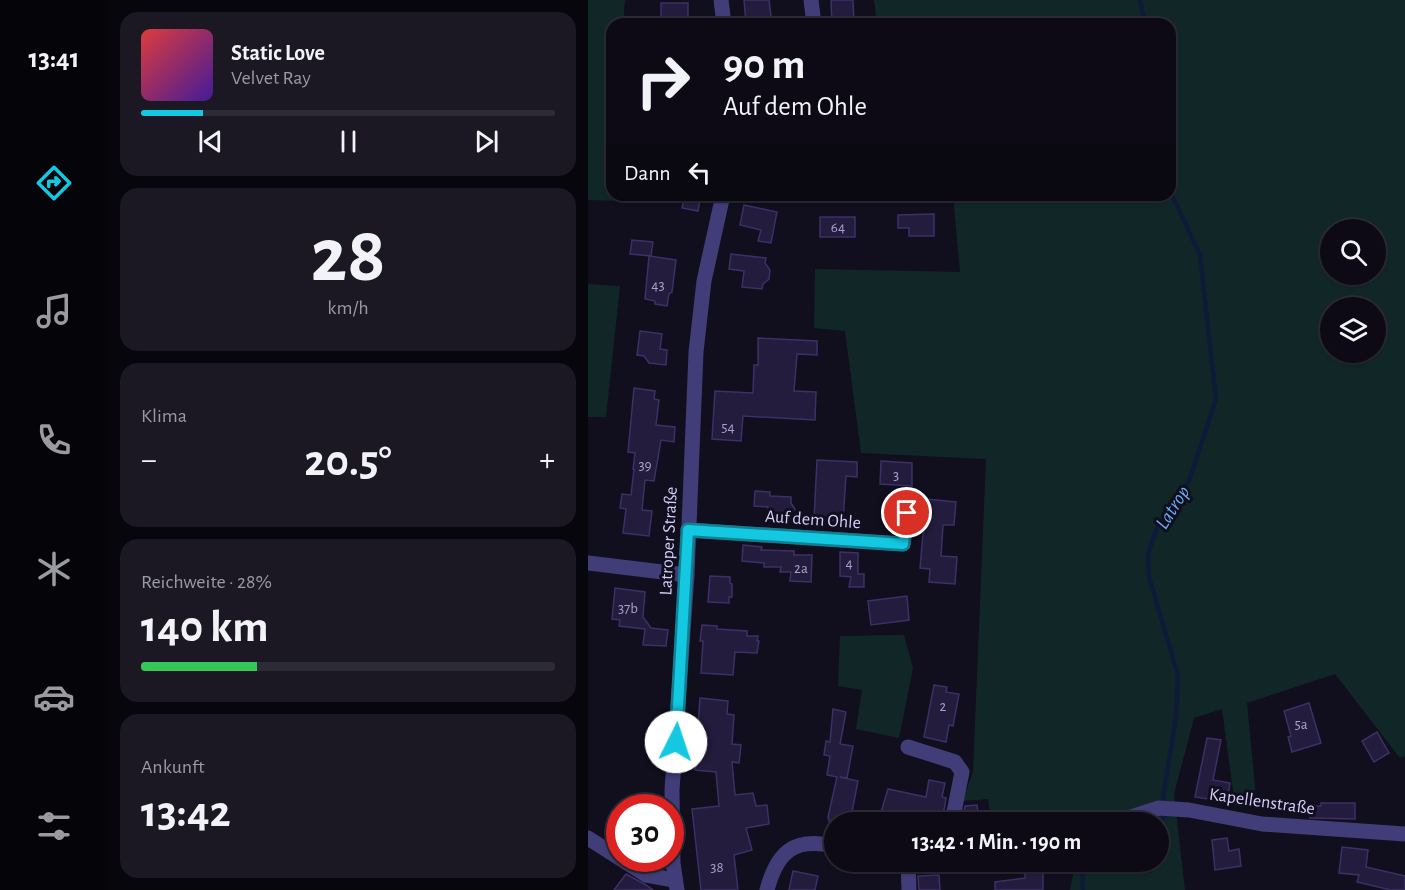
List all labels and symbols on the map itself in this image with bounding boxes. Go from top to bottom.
house number: 64 [831,220,845,235]
house number: 43 [651,278,665,293]
house number: 54 [721,420,735,435]
house number: 39 [638,458,652,473]
house number: 3 [893,468,899,483]
water label: Latrop [1152,482,1194,533]
street label: Latroper Straße [657,486,681,596]
pin [881,487,932,538]
street label: Auf dem Ohle [764,508,861,532]
house number: 4 [845,556,853,571]
house number: 2a [794,561,808,576]
house number: 37b [618,601,638,616]
house number: 2 [940,699,947,714]
position arrow [644,710,708,774]
house number: 5a [1294,717,1308,732]
street label: Kapellenstraße [1208,786,1316,818]
speed limit sign: 30 [606,794,684,872]
house number: 38 [710,860,724,875]

